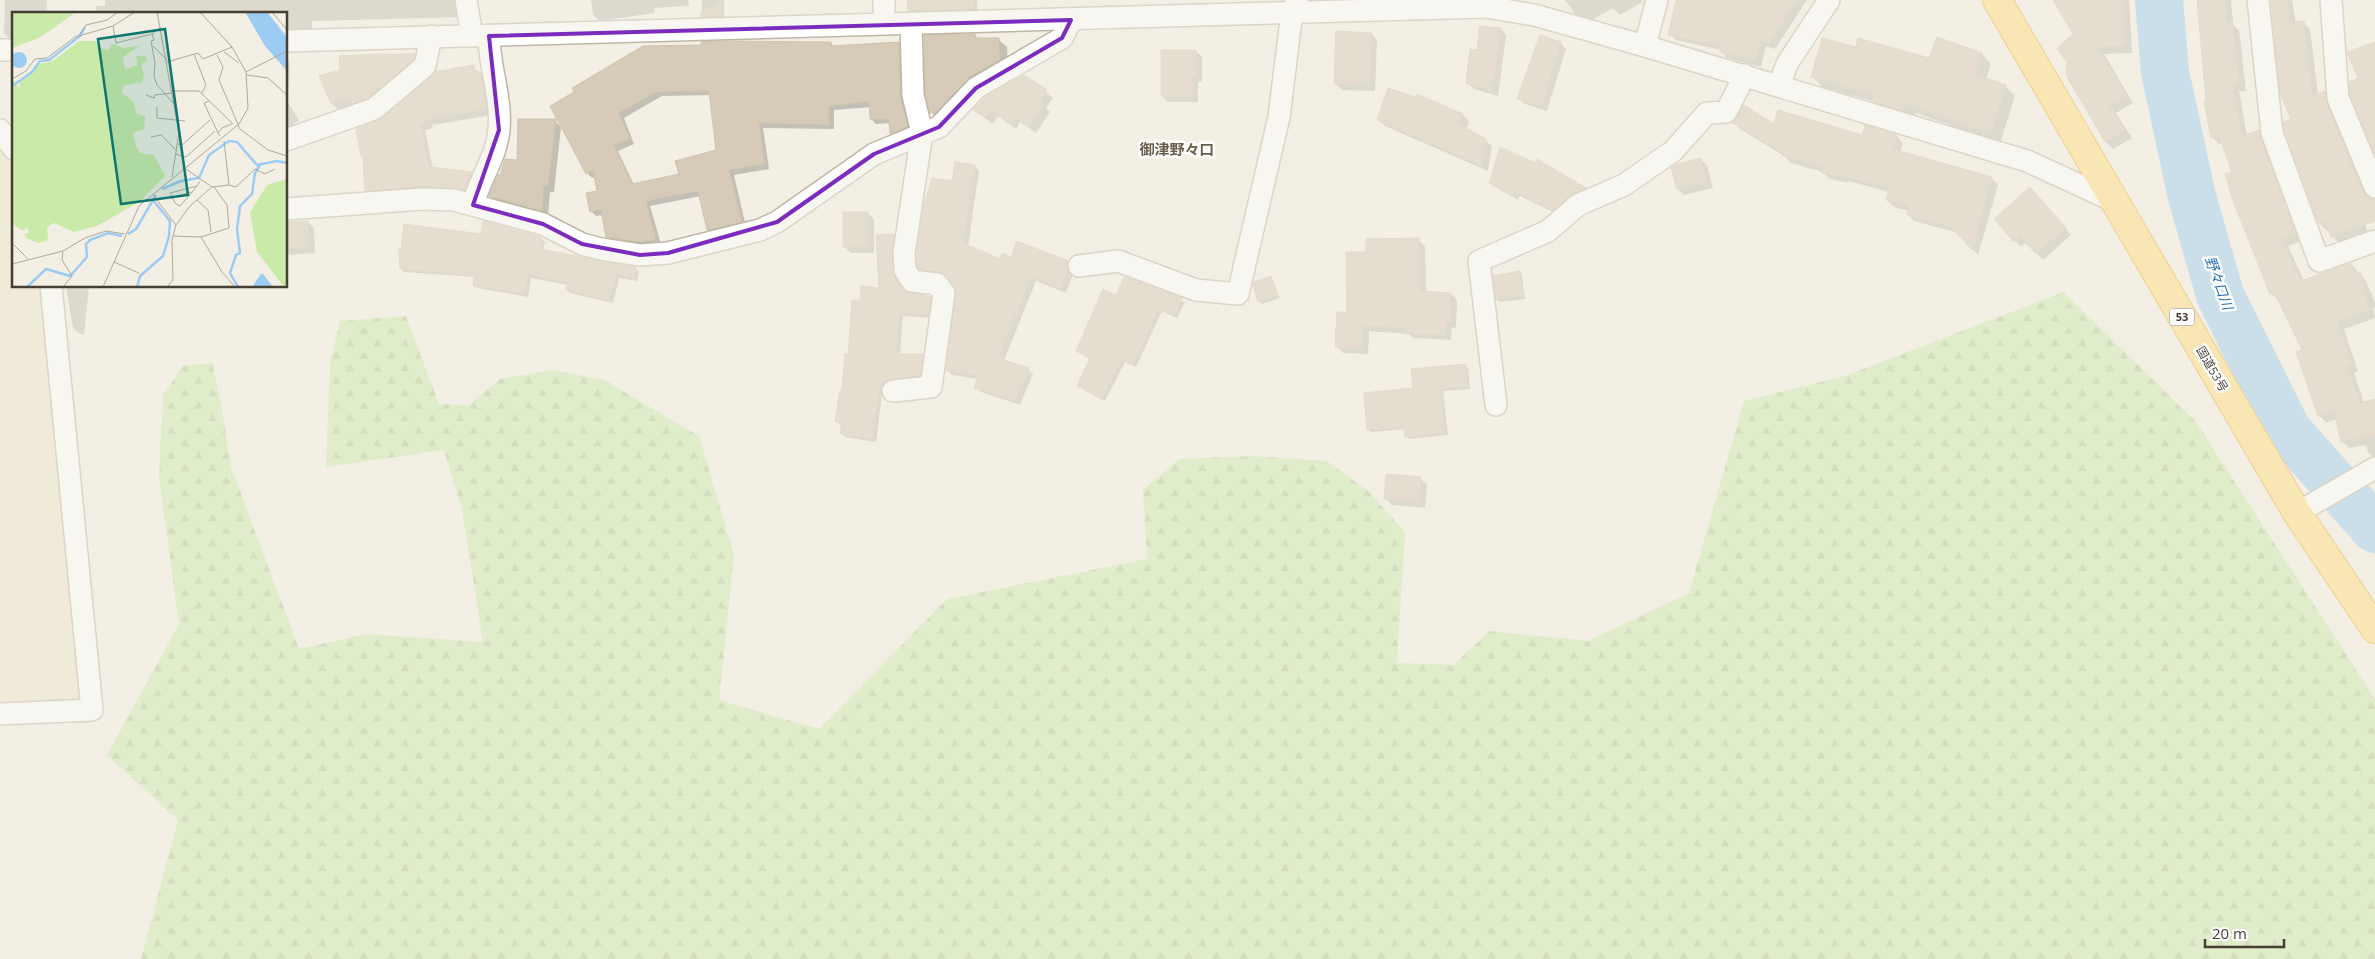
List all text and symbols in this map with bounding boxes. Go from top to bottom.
inset map [12,12,288,288]
district label: 御津野々口 [1139,139,1215,159]
water label: 野々口川 [2201,253,2239,314]
road number: 53 [2170,308,2194,326]
street label: 国道53号 [2193,343,2232,395]
scale bar [2205,916,2284,948]
text: 20 m [2212,923,2247,943]

